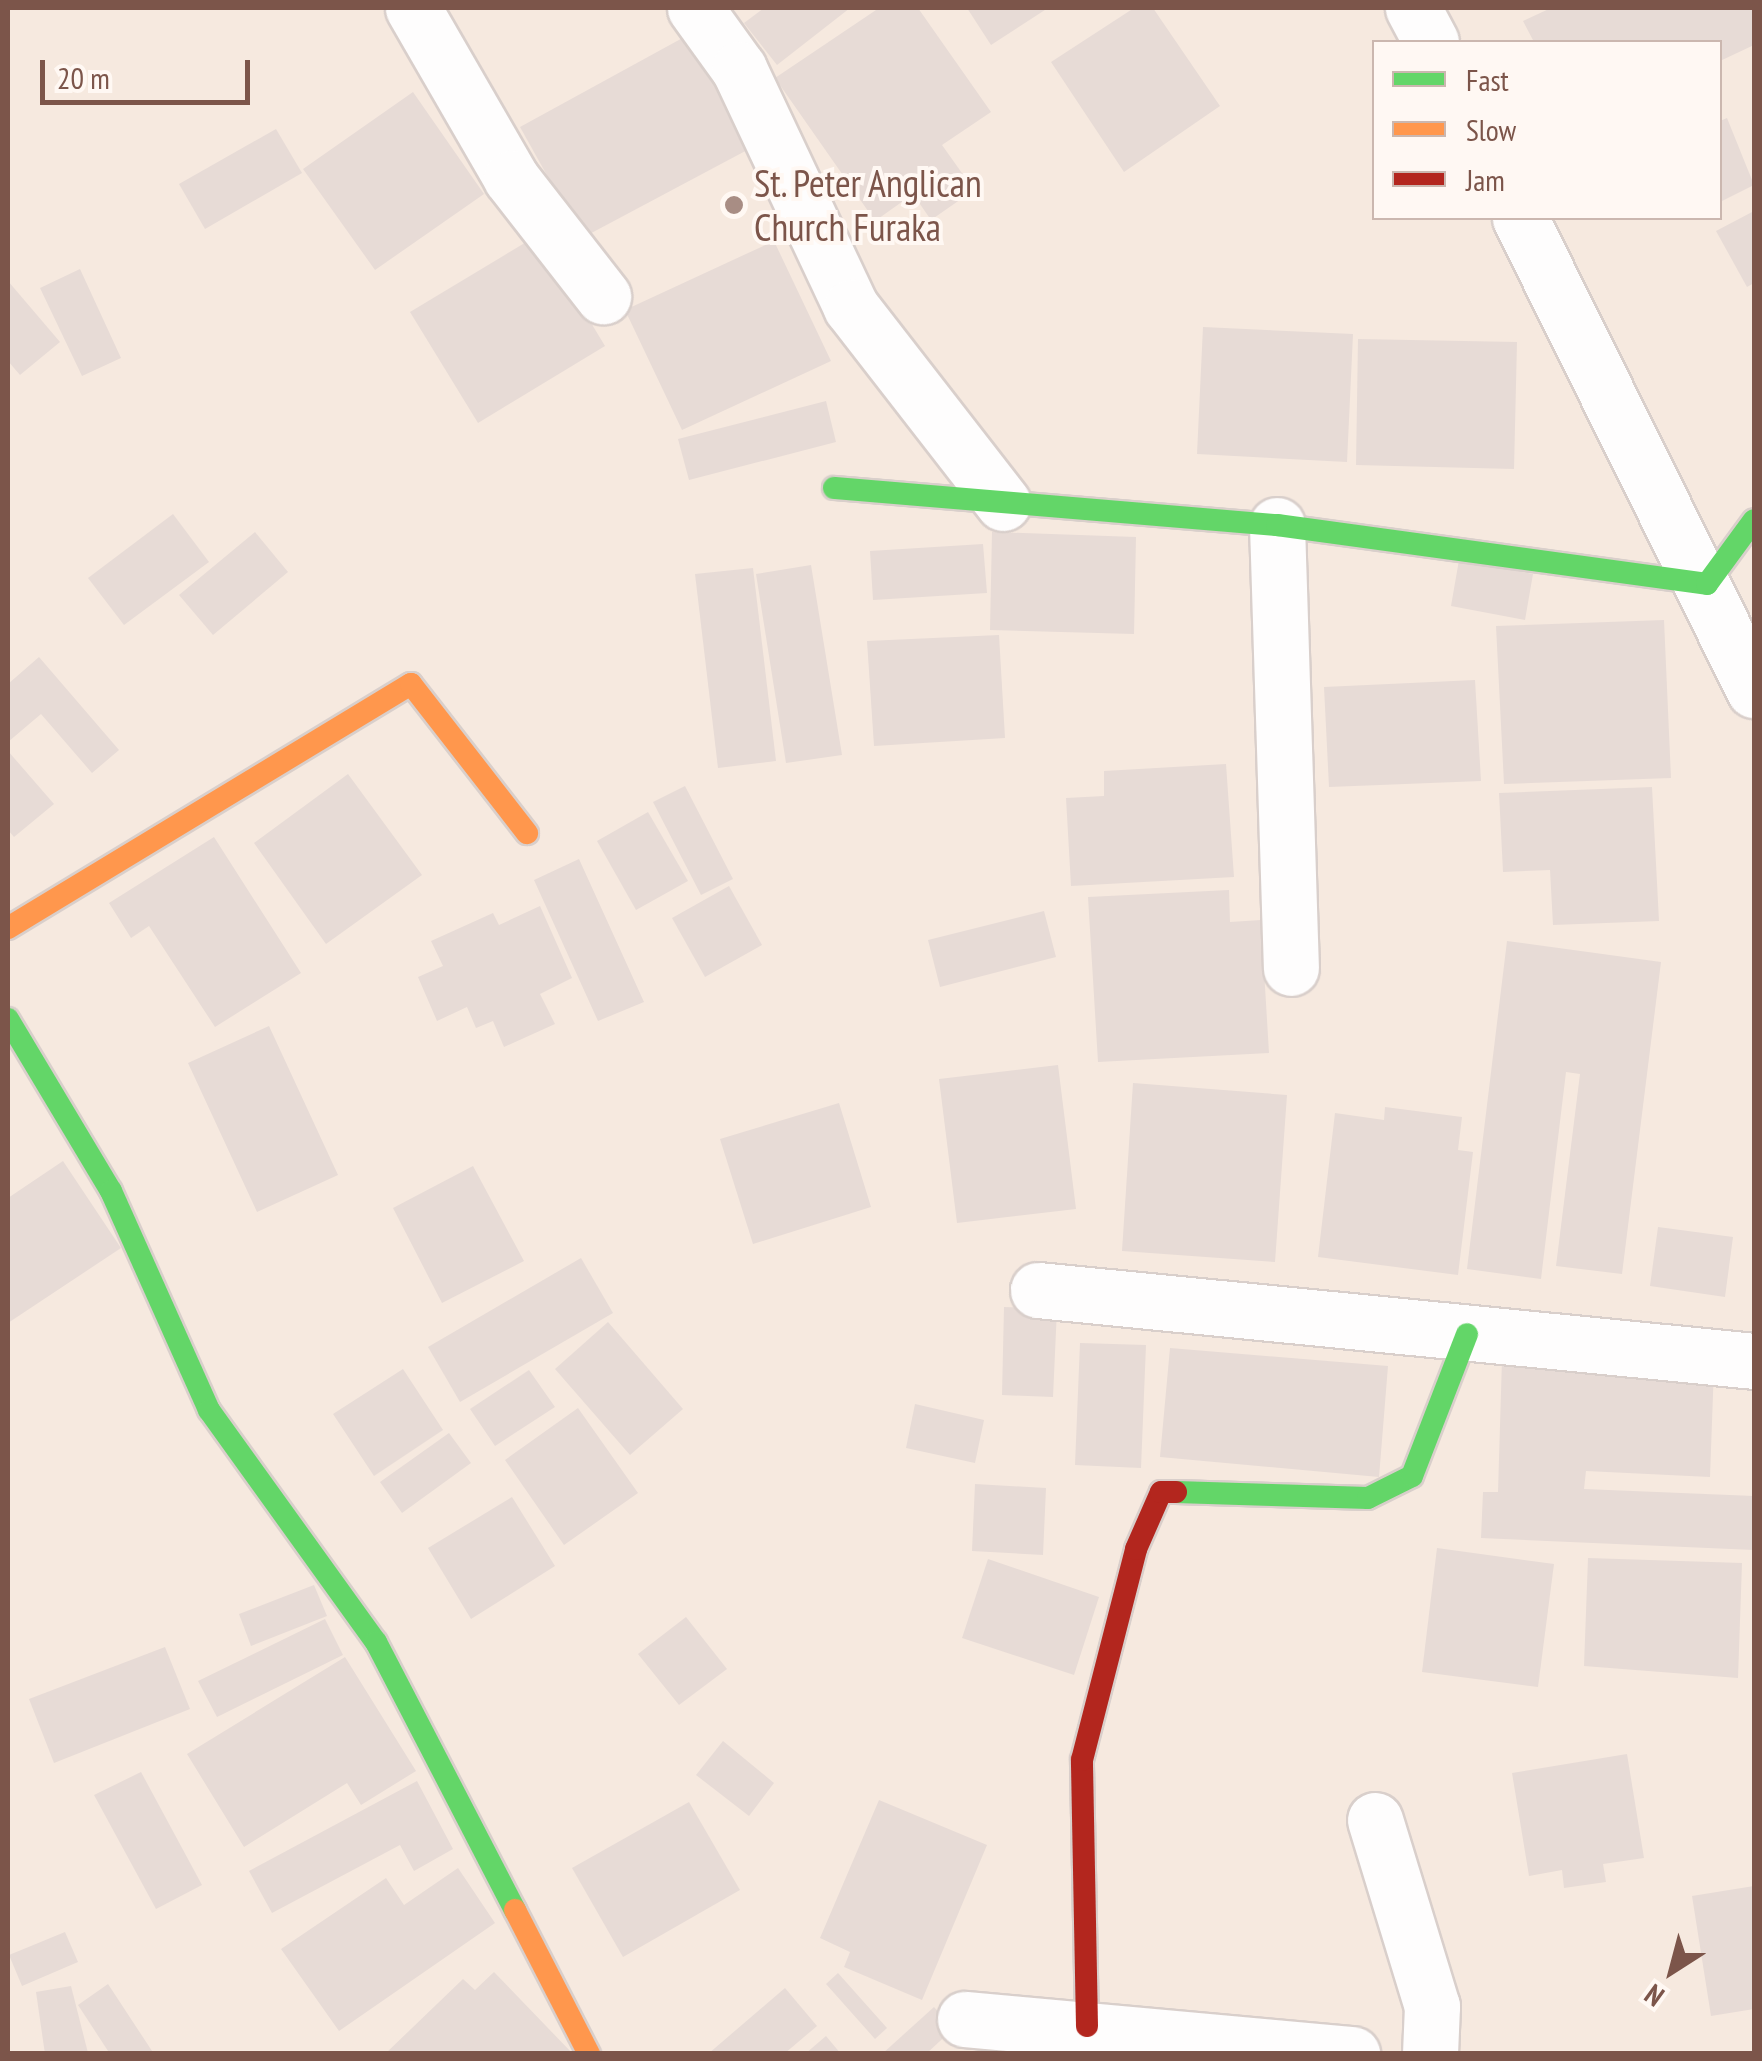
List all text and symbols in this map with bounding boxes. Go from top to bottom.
scale bar [45,40,255,102]
legend [1372,40,1722,220]
text: 20 m [57,58,110,97]
text: Fast [1466,60,1509,99]
text: Slow [1466,110,1516,149]
place label: St. Peter Anglican Church Furaka [754,160,985,250]
text: Jam [1466,160,1505,199]
marker: St. Peter Anglican Church Furaka [723,194,745,216]
north arrow [1622,1921,1722,2021]
text: N [1637,1976,1671,2015]

